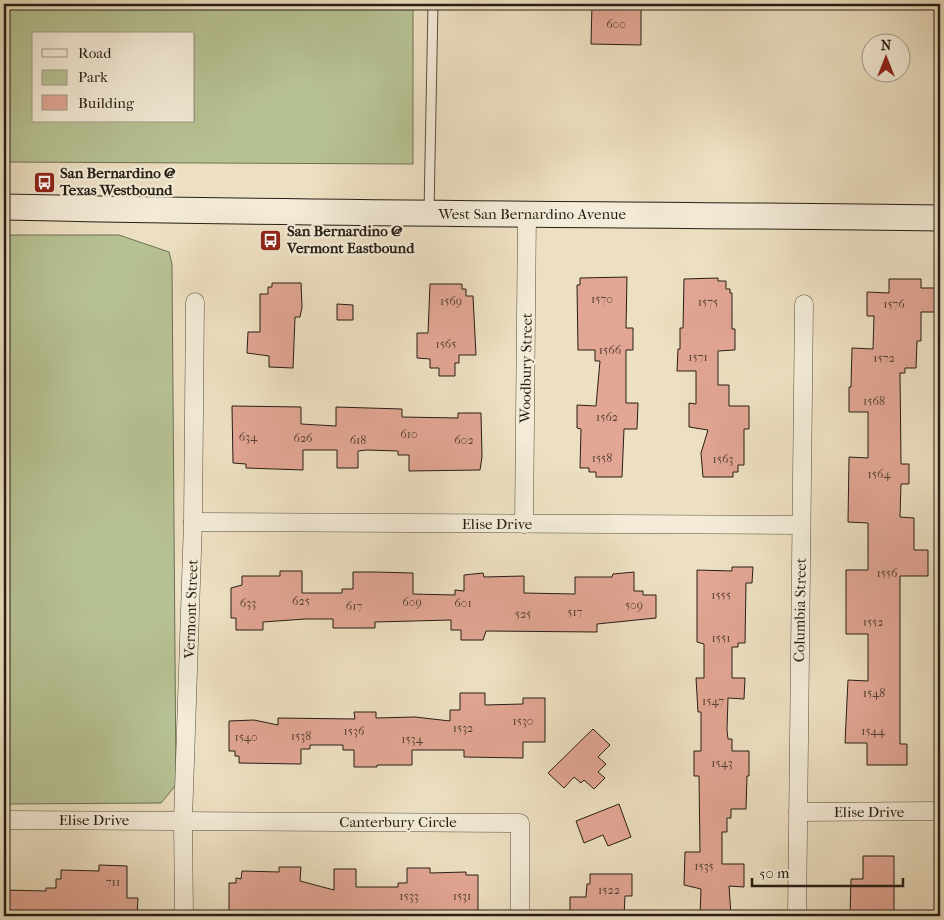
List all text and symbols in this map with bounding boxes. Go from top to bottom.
house number: 600 [606,17,626,31]
legend [32,32,195,122]
north arrow [862,32,912,82]
text: N [881,37,892,54]
text: Road [78,44,112,62]
text: Park [78,68,108,86]
text: Building [78,94,135,112]
place label: San Bernardino @ Texas Westbound [59,164,176,199]
bus stop icon: San Bernardino @ Texas Westbound [32,170,56,194]
street label: West San Bernardino Avenue [437,205,626,223]
place label: San Bernardino @ Vermont Eastbound [286,222,415,257]
bus stop icon: San Bernardino @ Vermont Eastbound [259,228,283,252]
house number: 1570 [591,292,613,306]
house number: 1569 [440,294,462,308]
house number: 1575 [698,295,718,309]
house number: 1576 [883,297,905,311]
street label: Woodbury Street [516,312,536,424]
house number: 1565 [435,337,457,351]
house number: 1566 [599,343,622,357]
house number: 1571 [688,350,708,364]
house number: 1572 [873,351,895,365]
house number: 1568 [863,394,885,408]
house number: 1562 [596,410,618,424]
house number: 610 [400,427,418,441]
house number: 634 [239,430,258,444]
house number: 626 [293,431,313,445]
house number: 618 [350,433,366,447]
house number: 602 [454,433,474,447]
house number: 1558 [592,451,612,465]
house number: 1563 [713,452,733,466]
house number: 1564 [868,467,891,481]
street label: Elise Drive [462,515,533,533]
street label: Columbia Street [790,557,810,662]
street label: Vermont Street [180,558,202,660]
house number: 1556 [876,566,898,580]
house number: 1555 [711,588,731,602]
house number: 625 [292,594,310,608]
house number: 609 [402,595,422,609]
house number: 633 [240,596,256,610]
house number: 601 [454,596,472,610]
house number: 509 [625,598,643,612]
house number: 617 [346,599,362,613]
house number: 517 [567,605,583,619]
house number: 525 [515,607,531,621]
house number: 1552 [863,615,883,629]
house number: 1551 [712,631,730,645]
house number: 1548 [863,686,885,700]
house number: 1547 [702,694,724,708]
house number: 1530 [513,714,533,728]
house number: 1532 [453,721,473,735]
house number: 1536 [344,724,365,738]
house number: 1544 [861,724,886,738]
house number: 1538 [291,729,311,743]
house number: 1540 [234,730,258,744]
house number: 1534 [401,732,424,746]
house number: 1543 [711,756,733,770]
street label: Elise Drive [834,803,905,821]
street label: Elise Drive [59,811,130,829]
street label: Canterbury Circle [339,813,457,831]
scale bar [752,855,903,887]
house number: 1535 [694,859,714,873]
text: 50 m [759,864,790,882]
house number: 711 [106,875,120,889]
house number: 1522 [598,883,620,897]
house number: 1533 [399,889,419,903]
house number: 1531 [453,889,471,903]

